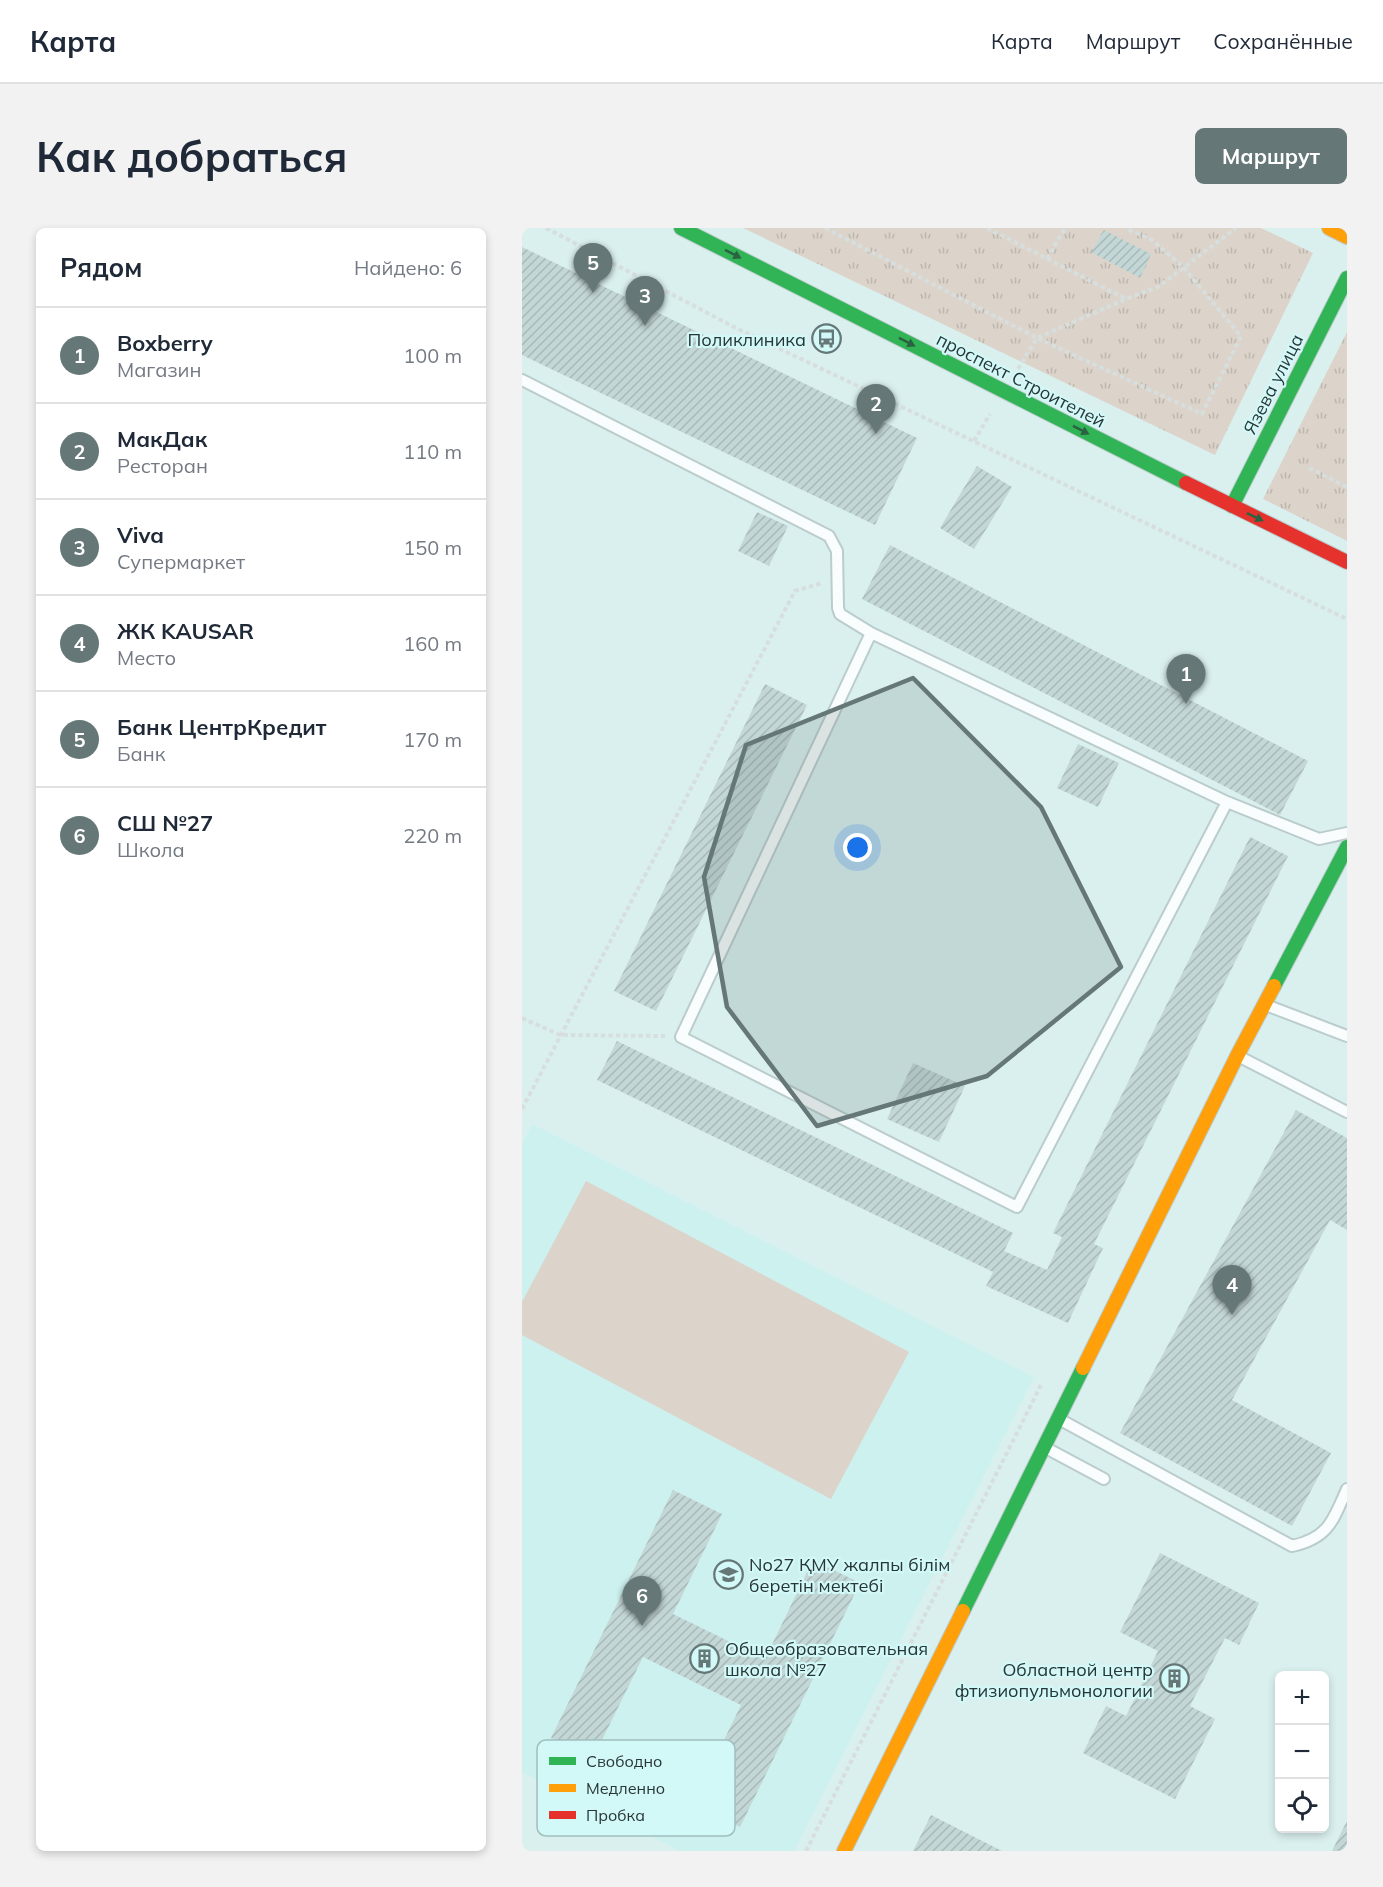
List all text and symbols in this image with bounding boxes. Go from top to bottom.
text: Карта [30,24,116,59]
text: Карта [991,28,1053,54]
text: Маршрут [1086,28,1180,54]
text: Сохранённые [1213,28,1353,54]
button: Маршрут [1195,128,1347,184]
text: Как добраться [36,130,348,183]
pin: 5 [574,244,612,293]
one-way arrow [724,249,742,259]
text: Рядом [60,251,143,284]
text: Найдено: 6 [354,255,462,280]
pin: 3 [626,276,664,326]
bus stop icon: Поликлиника [811,323,843,355]
street label: проспект Строителей [933,327,1109,433]
place label: Поликлиника [688,328,806,351]
text: Boxberry [117,329,213,357]
street label: Язева улица [1238,330,1308,438]
one-way arrow [899,337,916,347]
text: 1 [74,343,86,368]
text: 100 m [403,343,462,368]
text: Магазин [117,357,201,382]
pin: 2 [856,384,896,434]
text: МакДак [117,425,207,453]
one-way arrow [1073,425,1090,435]
text: 2 [74,439,86,464]
text: 110 m [403,439,462,464]
text: Ресторан [117,453,208,478]
one-way arrow [1247,513,1264,522]
text: Viva [117,521,164,549]
text: 3 [74,535,86,560]
text: 150 m [403,535,462,560]
text: Супермаркет [117,549,245,574]
text: ЖК KAUSAR [117,617,254,645]
text: 4 [74,631,86,656]
text: 160 m [403,631,462,656]
text: Место [117,645,176,670]
pin: 1 [1166,654,1206,704]
text: Банк ЦентрКредит [117,713,327,741]
text: 5 [74,727,86,752]
text: 170 m [403,727,462,752]
text: Банк [117,741,165,766]
text: СШ №27 [117,809,213,837]
text: 6 [74,823,86,848]
text: 220 m [403,823,462,848]
your location [843,833,872,862]
text: Школа [117,837,185,862]
pin: 4 [1212,1266,1252,1315]
place label: No27 ҚМУ жалпы білім беретін мектебі [749,1553,950,1597]
school or university icon: No27 ҚМУ жалпы білім беретін мектебі [712,1558,744,1590]
pin: 6 [622,1576,662,1626]
place label: Общеобразовательная школа №27 [725,1637,928,1681]
building icon: Общеобразовательная школа №27 [688,1642,720,1674]
place label: Областной центр фтизиопульмонологии [955,1658,1153,1702]
building icon: Областной центр фтизиопульмонологии [1158,1663,1190,1695]
map controls [1275,1671,1329,1833]
button: + [1275,1671,1329,1725]
button: − [1275,1725,1329,1779]
legend [537,1740,735,1836]
text: Свободно [586,1751,662,1771]
text: Медленно [586,1778,665,1798]
button: locate [1275,1779,1329,1833]
text: Пробка [586,1805,645,1825]

